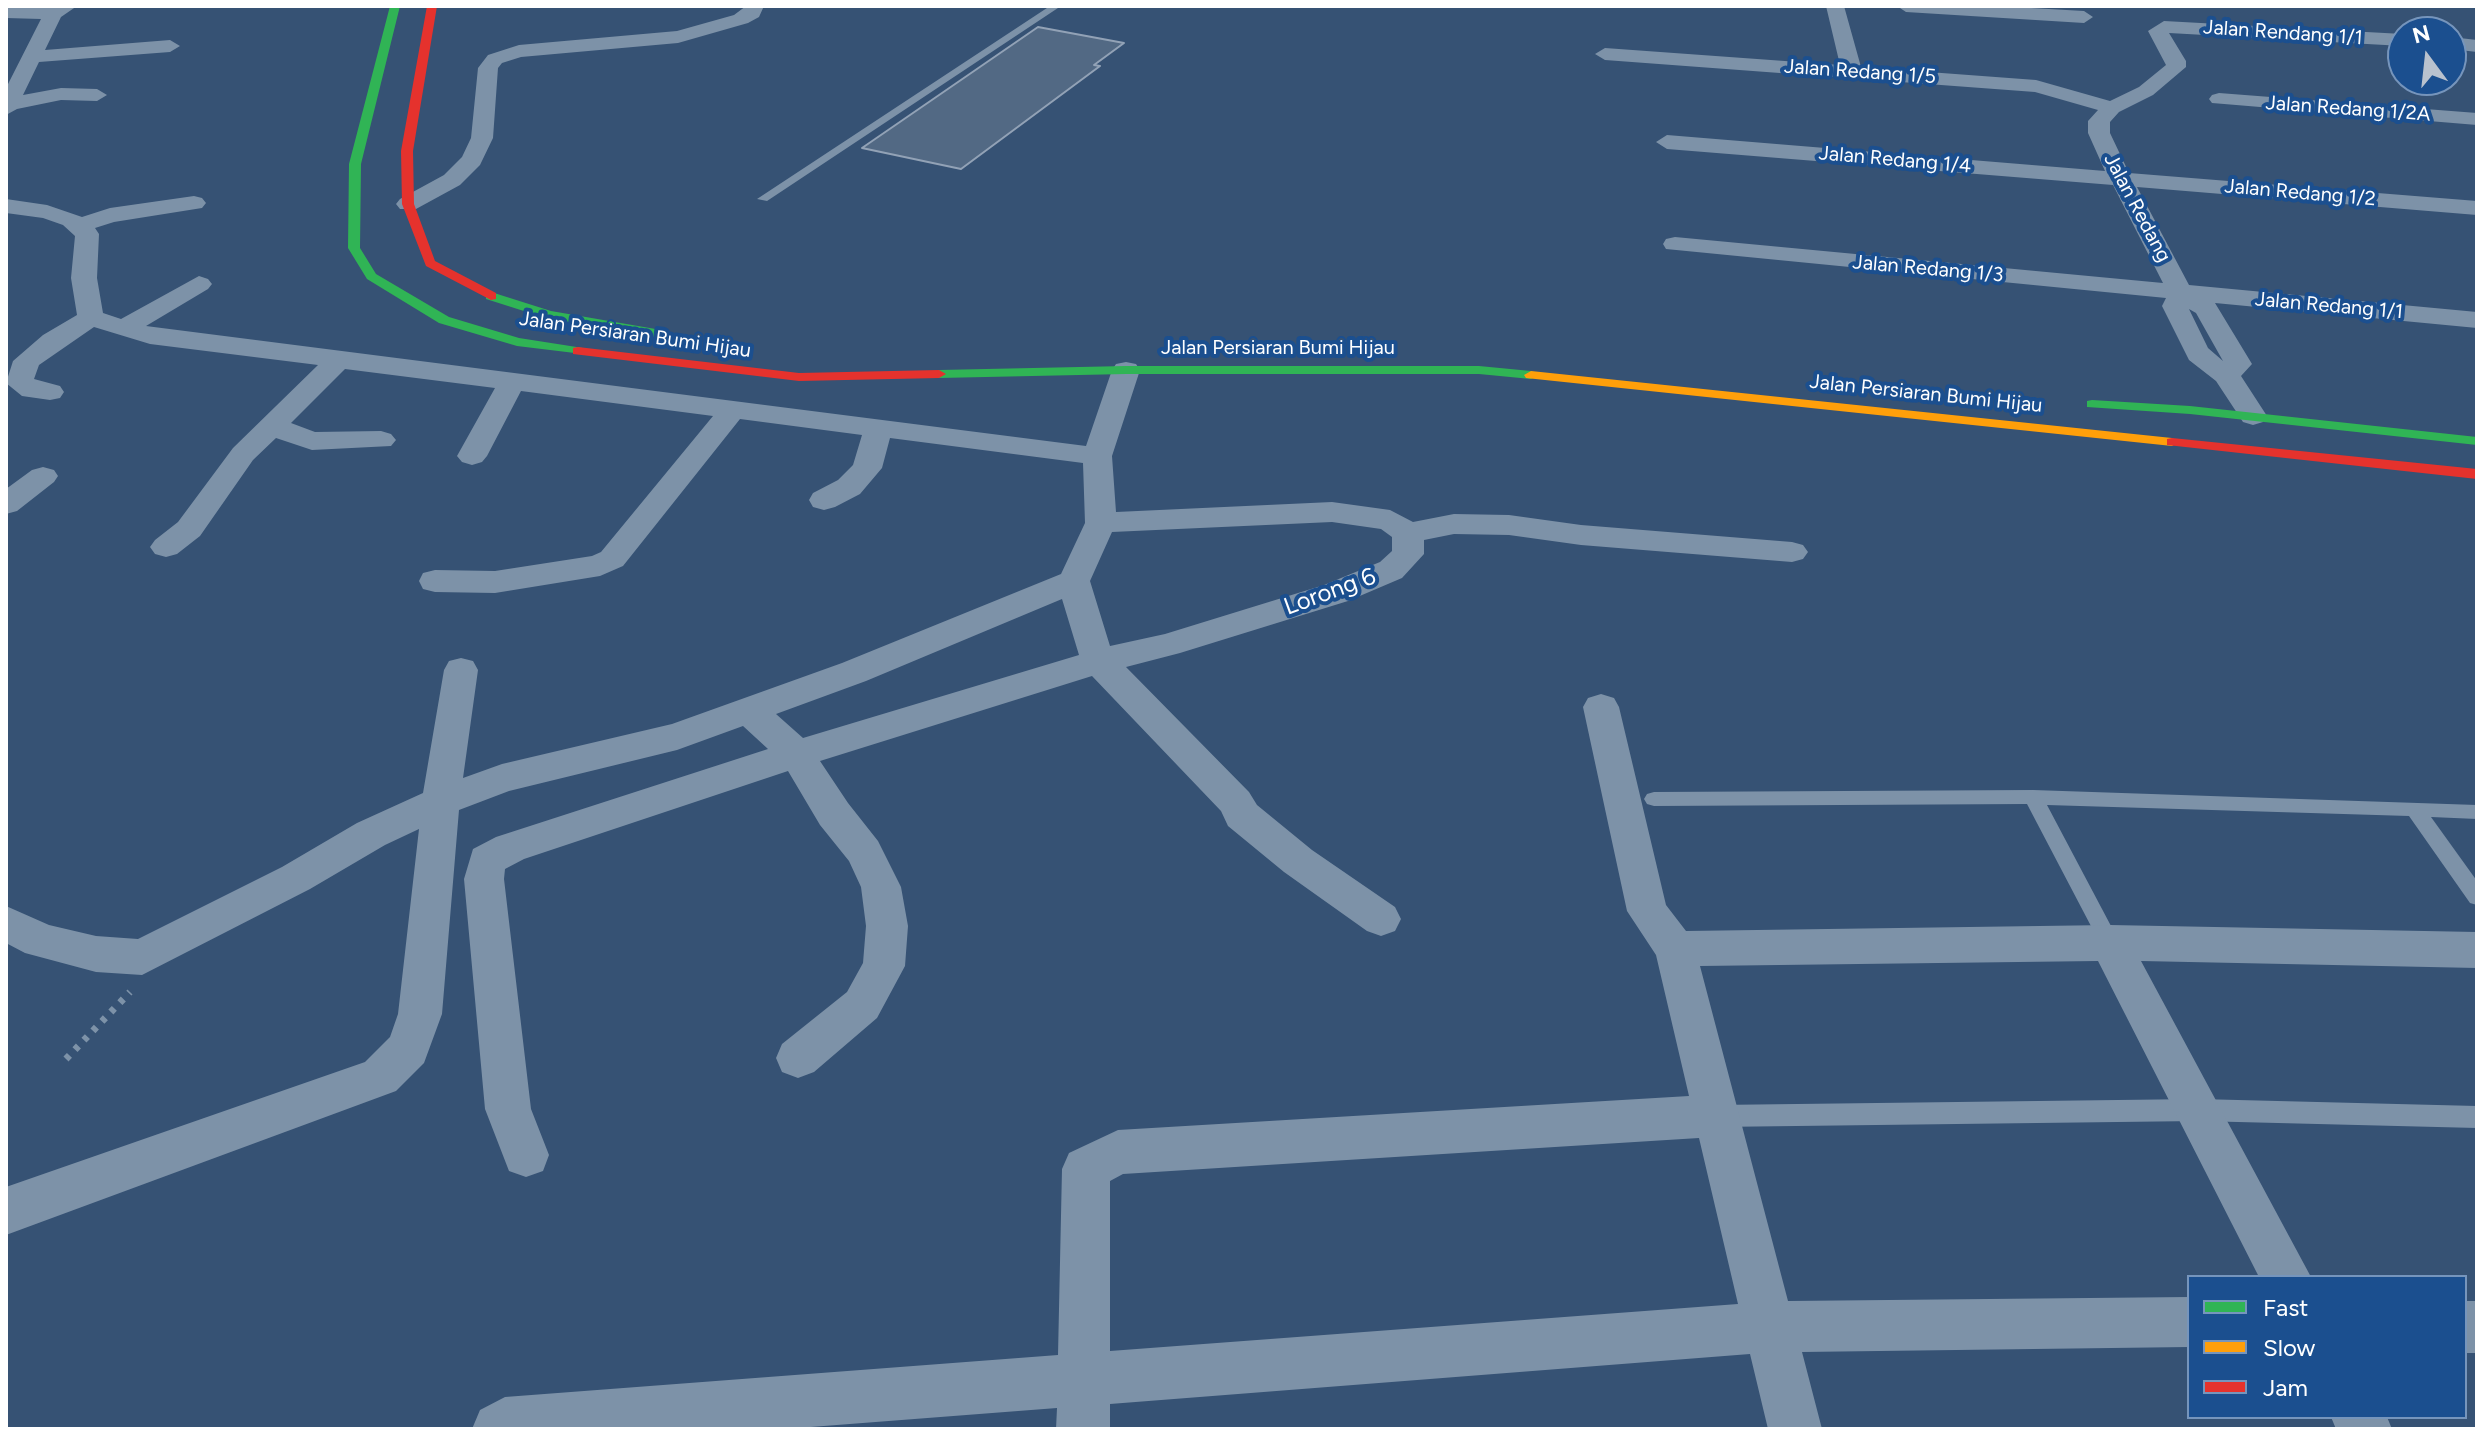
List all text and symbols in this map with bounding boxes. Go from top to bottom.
street label: Jalan Rendang 1/1 [2202,15,2364,51]
north arrow [2387,16,2467,96]
text: N [2409,19,2433,50]
street label: Jalan Redang 1/5 [1783,55,1937,89]
street label: Jalan Redang 1/2A [2265,91,2431,127]
street label: Jalan Redang 1/4 [1818,141,1972,179]
street label: Jalan Redang [2098,150,2176,266]
street label: Jalan Redang 1/2 [2223,174,2377,212]
street label: Jalan Redang 1/3 [1852,250,2004,288]
street label: Jalan Redang 1/1 [2254,288,2404,324]
street label: Jalan Persiaran Bumi Hijau [518,307,752,363]
street label: Jalan Persiaran Bumi Hijau [1161,336,1395,360]
street label: Jalan Persiaran Bumi Hijau [1808,370,2044,418]
street label: Lorong 6 [1280,562,1380,622]
legend [2187,1275,2467,1419]
text: Fast [2263,1293,2308,1322]
text: Slow [2263,1333,2315,1362]
text: Jam [2263,1373,2308,1402]

